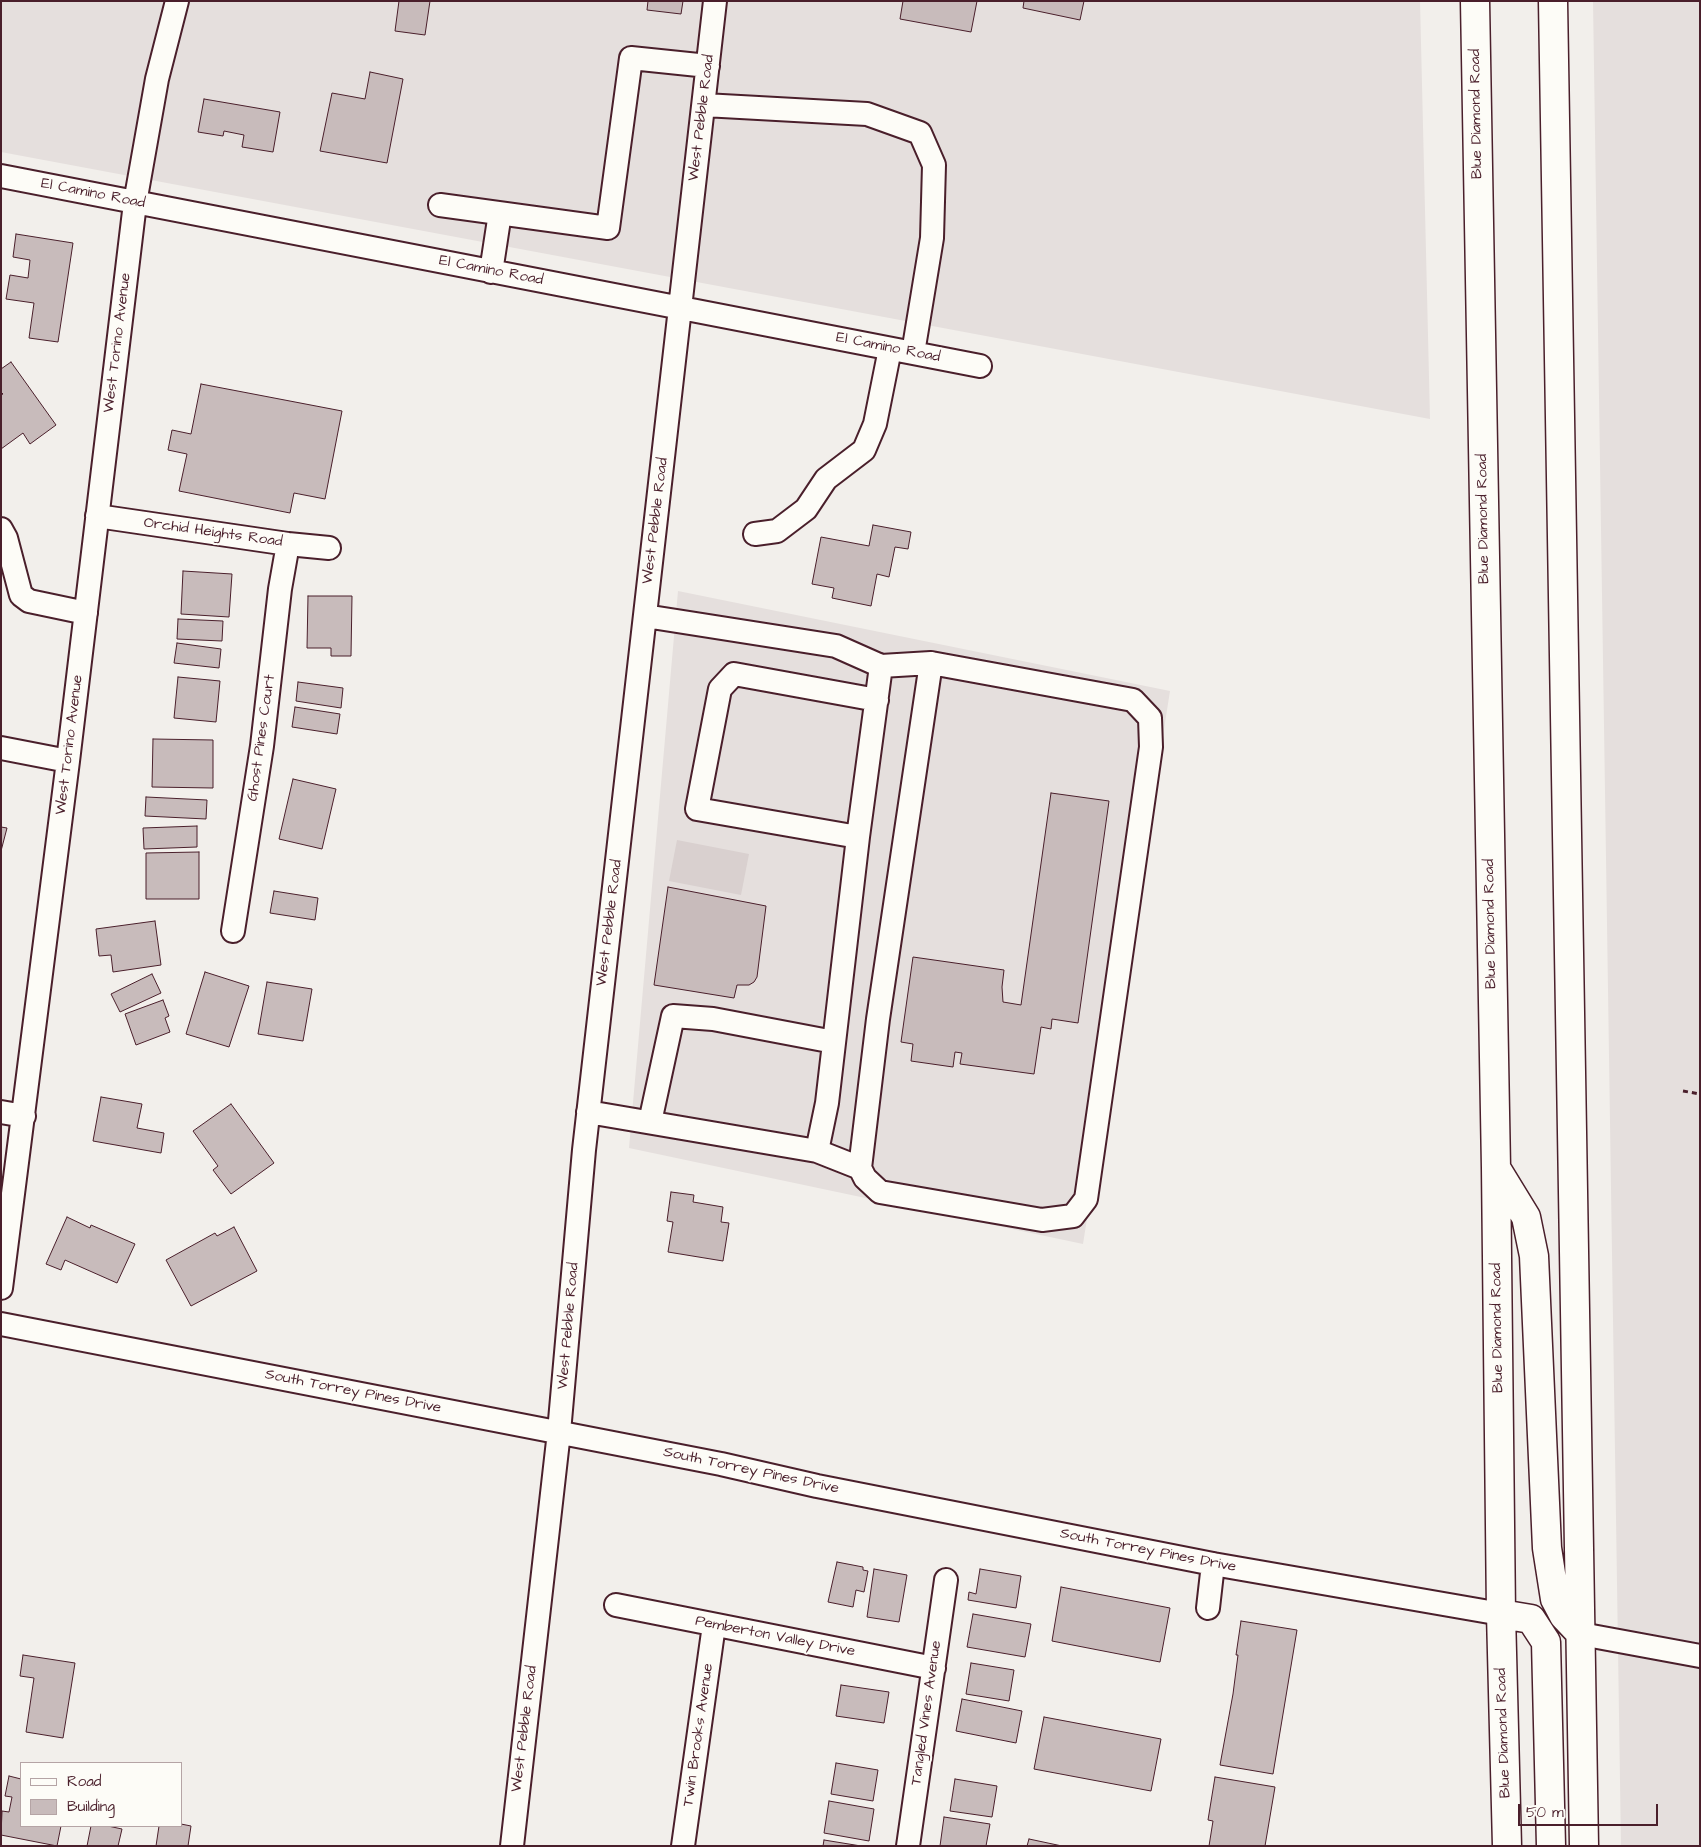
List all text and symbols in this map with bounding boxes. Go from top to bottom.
street label: Blue Diamond Road [1467,49,1487,179]
street label: West Pebble Road [685,54,719,182]
street label: El Camino Road [39,175,147,213]
street label: El Camino Road [437,252,545,290]
street label: West Torino Avenue [100,272,136,414]
street label: El Camino Road [834,329,942,367]
street label: Blue Diamond Road [1474,454,1494,584]
street label: West Pebble Road [639,457,673,585]
street label: Orchid Heights Road [142,514,284,552]
street label: Ghost Pines Court [244,673,280,803]
street label: West Torino Avenue [52,674,88,816]
street label: West Pebble Road [593,859,627,987]
street label: Blue Diamond Road [1481,859,1501,989]
street label: West Pebble Road [554,1262,584,1390]
street label: Blue Diamond Road [1488,1263,1508,1393]
street label: South Torrey Pines Drive [263,1366,443,1418]
street label: South Torrey Pines Drive [662,1444,840,1498]
street label: South Torrey Pines Drive [1058,1525,1238,1577]
street label: Pemberton Valley Drive [694,1613,856,1661]
street label: Tangled Vines Avenue [908,1639,946,1787]
street label: Twin Brooks Avenue [680,1662,718,1808]
street label: West Pebble Road [508,1665,542,1793]
street label: Blue Diamond Road [1493,1668,1515,1798]
legend [20,1762,182,1827]
text: Road [67,1771,101,1792]
scale bar [1521,1794,1661,1826]
text: Building [67,1796,115,1817]
text: 50 m [1526,1802,1564,1823]

